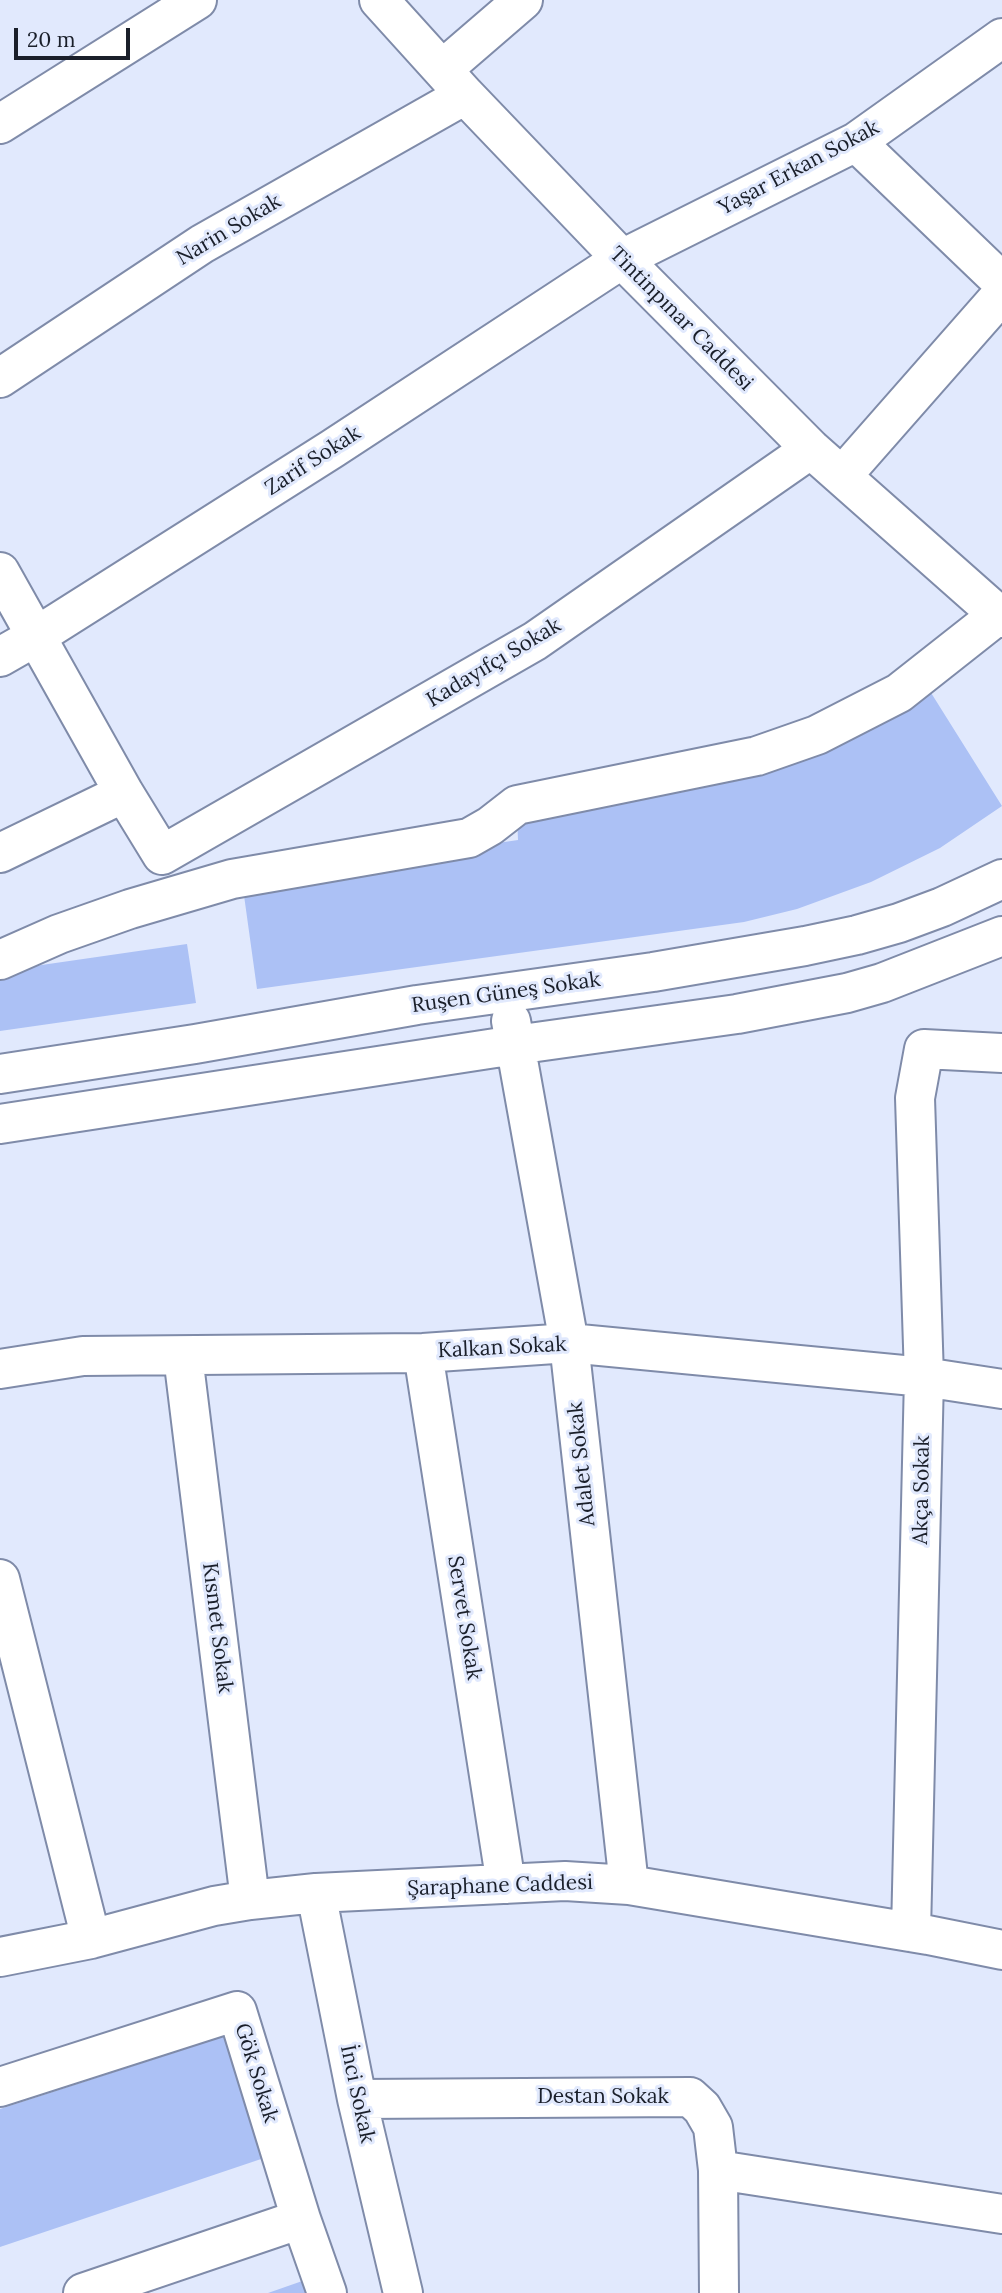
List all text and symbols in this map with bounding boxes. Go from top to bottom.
scale bar [18,14,133,58]
text: 20 m [27,26,76,53]
street label: Yaşar Erkan Sokak [714,115,884,221]
street label: Narin Sokak [172,189,286,271]
street label: Tintinpınar Caddesi [604,242,758,396]
street label: Zarif Sokak [260,421,366,501]
street label: Kadayıfçı Sokak [422,613,566,713]
street label: Ruşen Güneş Sokak [410,967,602,1019]
street label: Kalkan Sokak [437,1332,567,1364]
street label: Adalet Sokak [563,1401,601,1527]
street label: Akça Sokak [908,1435,936,1545]
street label: Servet Sokak [442,1554,486,1682]
street label: Kısmet Sokak [196,1561,238,1695]
street label: Şaraphane Caddesi [407,1870,593,1902]
street label: Gök Sokak [229,2020,283,2126]
street label: İnci Sokak [334,2043,380,2145]
street label: Destan Sokak [537,2084,669,2110]

